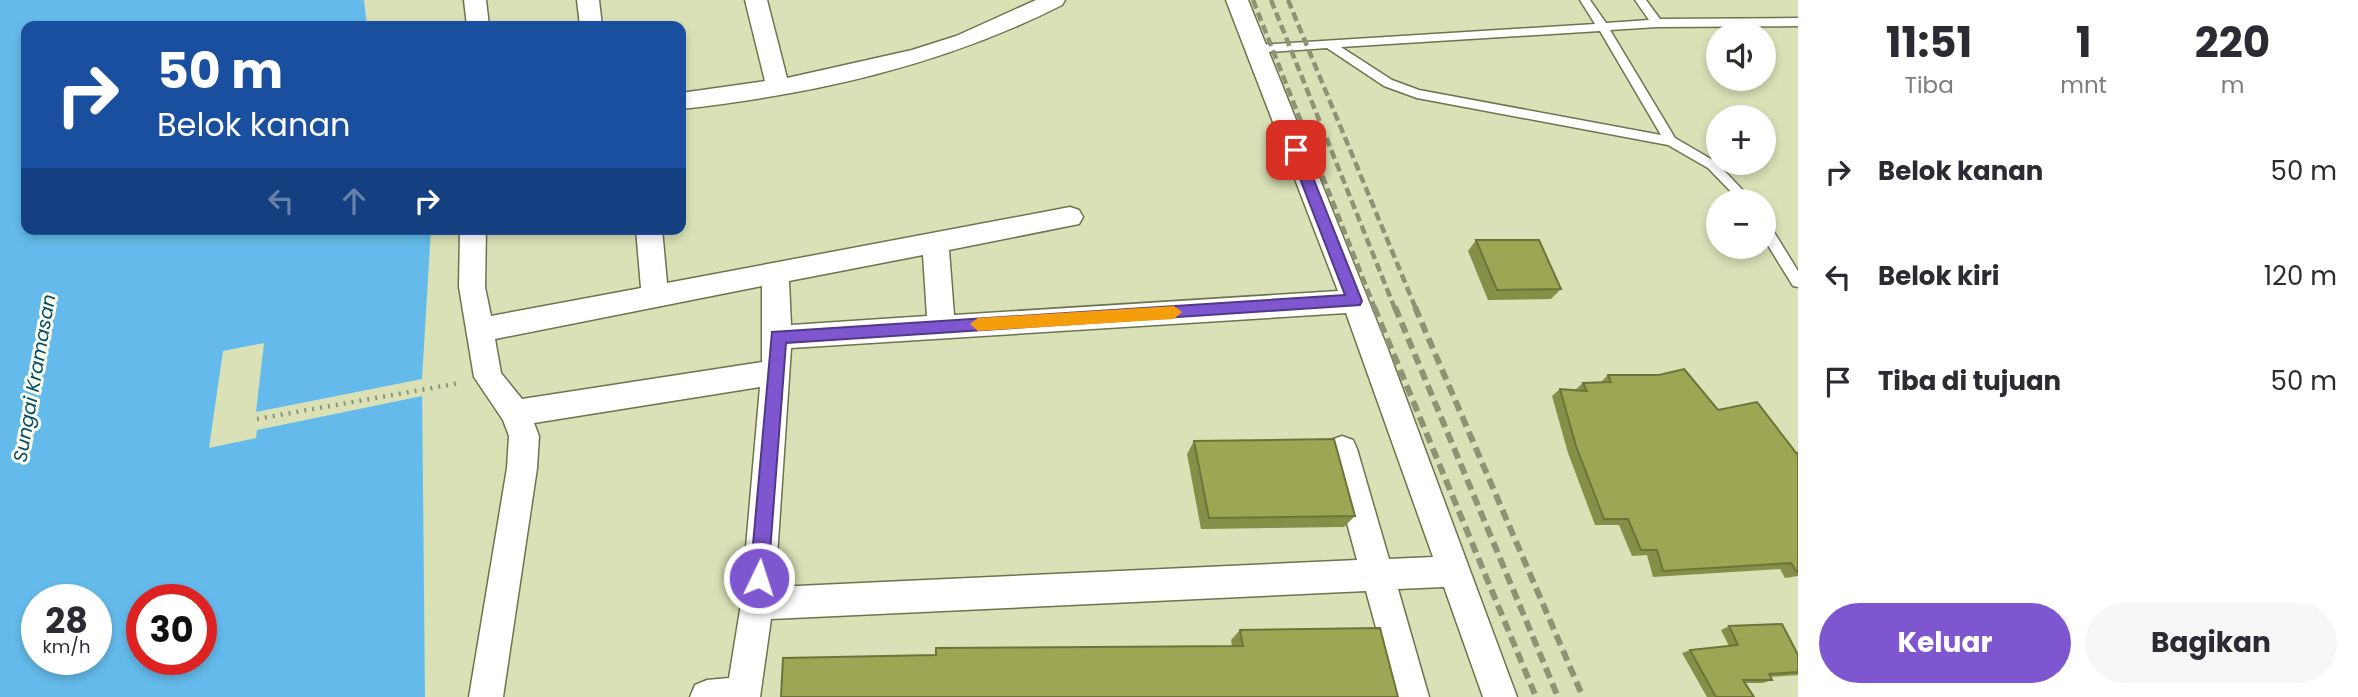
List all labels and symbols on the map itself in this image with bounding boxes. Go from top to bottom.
pin [1266,120,1326,180]
water label: Sungai Kramasan [6,292,63,464]
position arrow [722,541,796,615]
speed limit sign: 30 [126,584,217,675]

